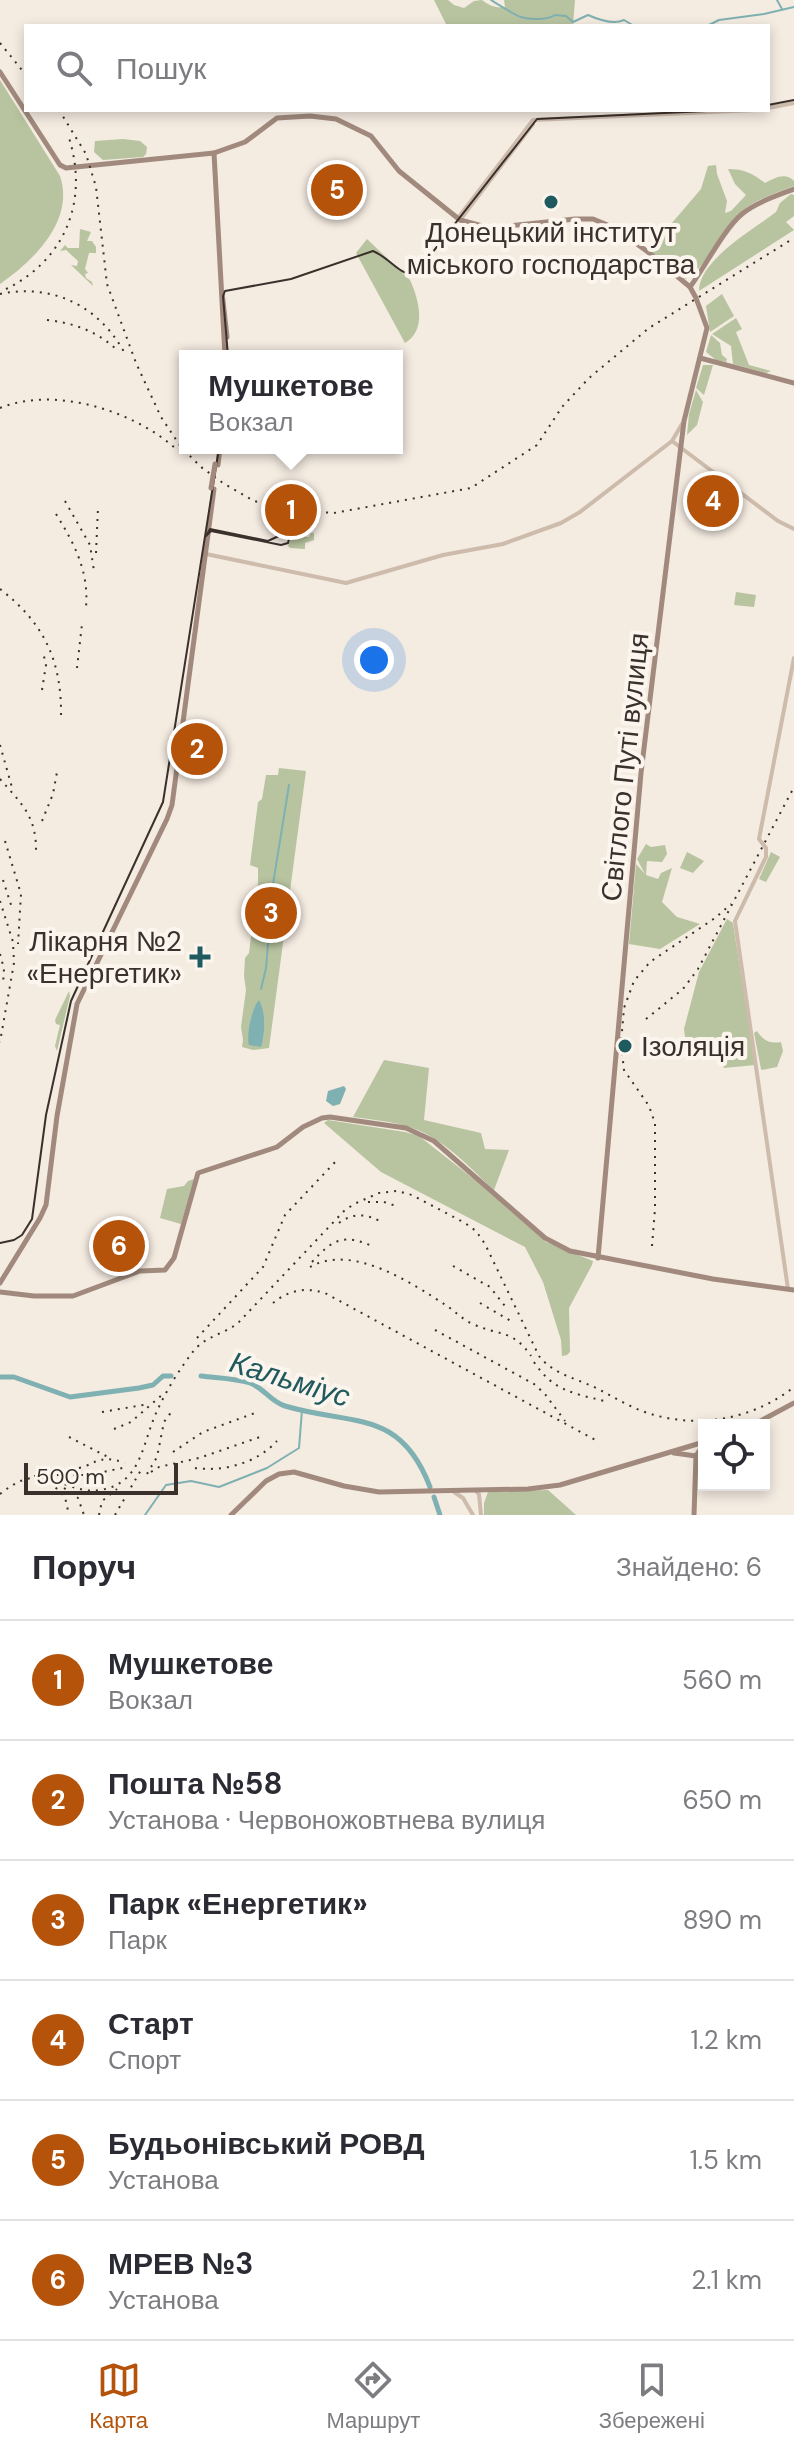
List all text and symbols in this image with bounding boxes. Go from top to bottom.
search box [24,24,770,112]
icon: search [52,46,96,90]
text: Пошук [116,49,206,88]
pin: 5 [311,160,363,220]
marker: Донецький інститут міського господарства [542,193,560,211]
place label: Донецький інститут міського господарства [407,214,696,283]
popup [179,350,403,454]
text: Мушкетове [208,366,374,405]
text: Вокзал [208,405,293,439]
pin: 4 [687,471,739,531]
pin: 1 [265,480,317,540]
street label: Світлого Путі вулиця [592,631,658,903]
your location [354,640,394,680]
pin: 2 [171,719,223,779]
pin: 3 [245,883,297,943]
place label: Лікарня №2 «Енергетик» [26,923,182,992]
marker: Лікарня №2 «Енергетик» [189,946,211,968]
place label: Ізоляція [641,1028,745,1065]
marker: Ізоляція [616,1037,634,1055]
pin: 6 [93,1216,145,1276]
water label: Кальміус [225,1342,355,1416]
map controls [698,1419,770,1491]
button: locate [698,1419,770,1491]
scale bar [24,1459,178,1495]
text: 500 m [36,1462,105,1491]
text: Поруч [32,1545,136,1590]
text: Знайдено: 6 [616,1550,762,1584]
text: Мушкетове [108,1644,273,1683]
text: 1 [53,1663,63,1697]
text: 560 m [682,1663,762,1697]
text: Вокзал [108,1683,193,1717]
text: Пошта №58 [108,1764,282,1803]
text: 2 [50,1783,66,1817]
text: 650 m [682,1783,762,1817]
text: Установа · Червоножовтнева вулиця [108,1803,545,1837]
text: Парк «Енергетик» [108,1884,368,1923]
text: 3 [50,1903,66,1937]
text: 890 m [683,1903,762,1937]
text: Парк [108,1923,167,1957]
text: Старт [108,2004,194,2043]
text: 4 [50,2023,66,2057]
text: 1.2 km [691,2023,762,2057]
text: Спорт [108,2043,181,2077]
text: Будьонівський РОВД [108,2124,425,2163]
text: 5 [50,2143,66,2177]
text: 1.5 km [690,2143,762,2177]
text: Установа [108,2163,219,2197]
text: МРЕВ №3 [108,2244,253,2283]
text: 6 [50,2263,66,2297]
text: 2.1 km [691,2263,762,2297]
text: Установа [108,2283,219,2317]
tab: Карта [89,2358,148,2435]
tab: Маршрут [327,2358,420,2435]
tab: Збережені [599,2358,705,2435]

